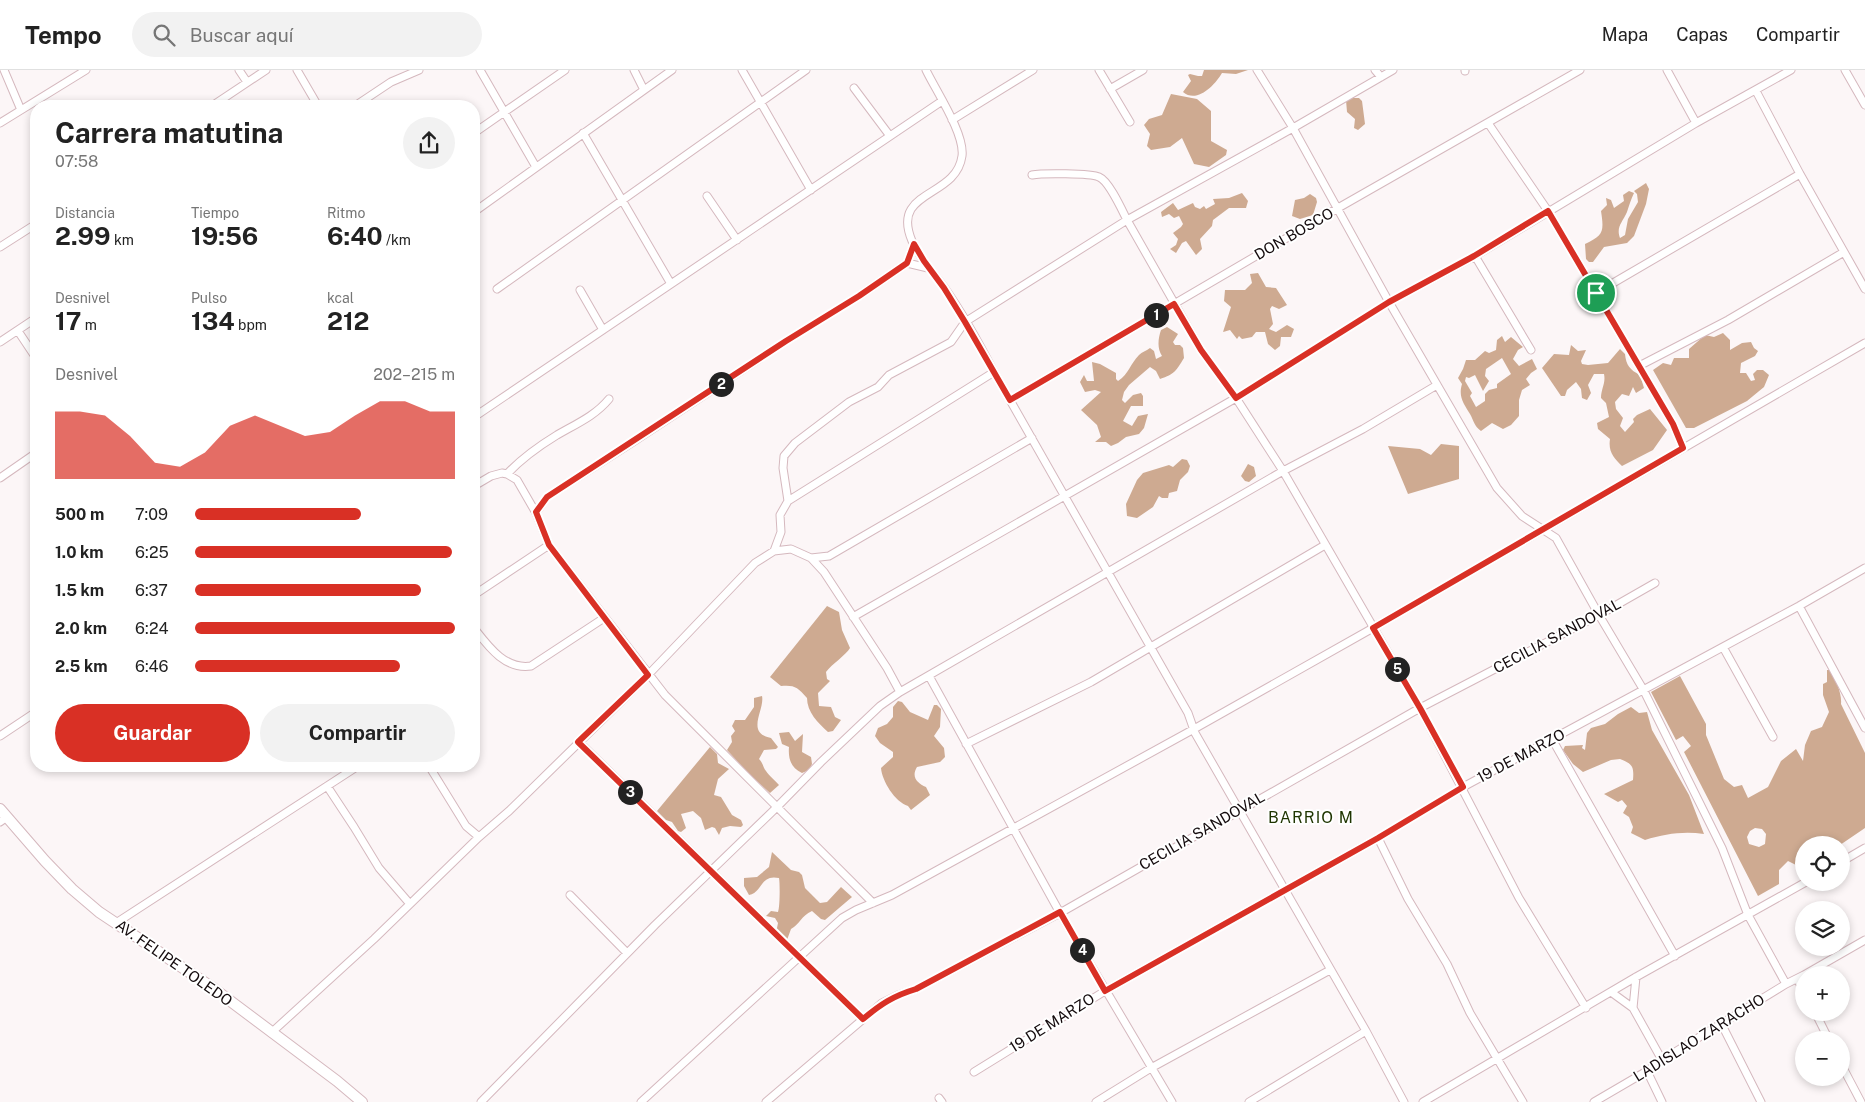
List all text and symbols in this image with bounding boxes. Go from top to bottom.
search box [132,12,482,57]
text: Tempo [25,21,102,49]
icon: search [150,21,178,49]
text: Buscar aquí [190,24,293,46]
text: Mapa [1602,24,1648,45]
text: Capas [1676,24,1728,45]
text: Compartir [1756,24,1840,45]
text: Carrera matutina [55,116,283,149]
button: share [403,117,455,169]
text: 07:58 [55,152,98,171]
street label: DON BOSCO [1251,204,1336,263]
text: Distancia [55,205,115,221]
text: Tiempo [191,205,239,221]
text: Ritmo [327,205,365,221]
text: 2.99 [55,221,111,251]
text: 19:56 [191,221,258,251]
text: 6:40 [327,221,383,251]
text: km [111,232,134,248]
text: /km [383,232,411,248]
pin [1575,272,1617,314]
icon: arrive [1582,279,1610,307]
text: Desnivel [55,290,110,306]
text: Pulso [191,290,227,306]
text: kcal [327,290,354,306]
pin: 1 [1144,302,1168,328]
text: 17 [55,306,81,336]
text: 134 [191,306,235,336]
text: 212 [327,306,369,336]
text: 1 [1154,307,1160,323]
text: m [81,317,97,333]
text: bpm [235,317,267,333]
text: Desnivel [55,365,118,384]
text: 202–215 m [373,365,455,384]
pin: 2 [708,372,734,396]
text: 2 [717,376,726,392]
text: 500 m [55,505,104,524]
text: 7:09 [135,505,168,524]
text: 1.0 km [55,543,104,562]
text: 6:25 [135,543,169,562]
text: 1.5 km [55,581,104,600]
text: 6:37 [135,581,168,600]
street label: CECILIA SANDOVAL [1490,595,1623,676]
text: 2.0 km [55,619,107,638]
text: 6:24 [135,619,168,638]
pin: 5 [1384,656,1410,682]
text: 2.5 km [55,657,107,676]
text: 6:46 [135,657,168,676]
text: 5 [1393,661,1402,677]
button: Guardar [55,704,250,762]
button: Compartir [260,704,455,762]
street label: 19 DE MARZO [1474,725,1568,786]
pin: 3 [618,780,642,804]
text: 3 [626,784,635,800]
street label: CECILIA SANDOVAL [1136,788,1267,873]
district label: BARRIO M [1268,808,1354,827]
map controls [1795,836,1850,1086]
button: locate [1795,836,1850,891]
button: layers [1795,901,1850,956]
street label: AV. FELIPE TOLEDO [113,916,236,1009]
pin: 4 [1070,938,1094,962]
text: 4 [1078,942,1087,958]
button: + [1795,966,1850,1021]
street label: 19 DE MARZO [1006,990,1097,1056]
street label: LADISLAO ZARACHO [1630,990,1767,1085]
button: − [1795,1031,1850,1086]

